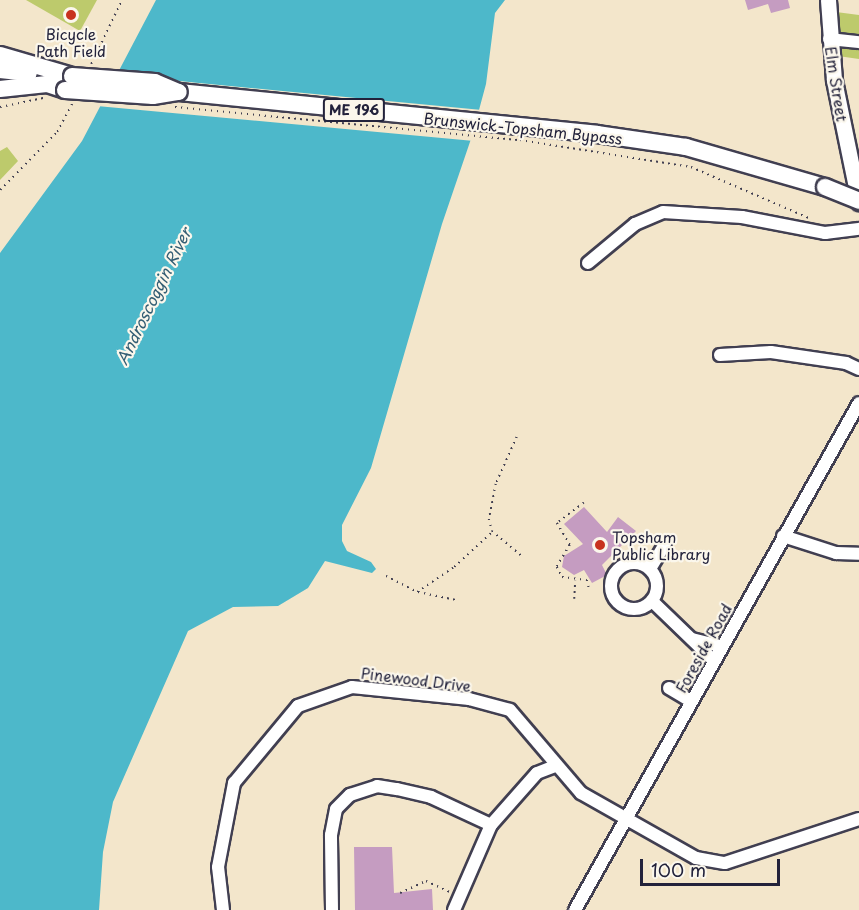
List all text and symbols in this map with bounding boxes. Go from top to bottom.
marker: Bicycle Path Field [64,8,78,22]
place label: Bicycle Path Field [36,24,106,59]
street label: Elm Street [822,45,852,123]
road number: ME 196 [321,99,387,121]
street label: Brunswick-Topsham Bypass [422,109,624,147]
water label: Androscoggin River [112,225,194,367]
place label: Topsham Public Library [612,527,711,562]
marker: Topsham Public Library [593,538,607,552]
street label: Foreside Road [671,600,735,696]
street label: Pinewood Drive [360,663,472,695]
scale bar [643,847,782,885]
text: 100 m [651,856,706,883]

